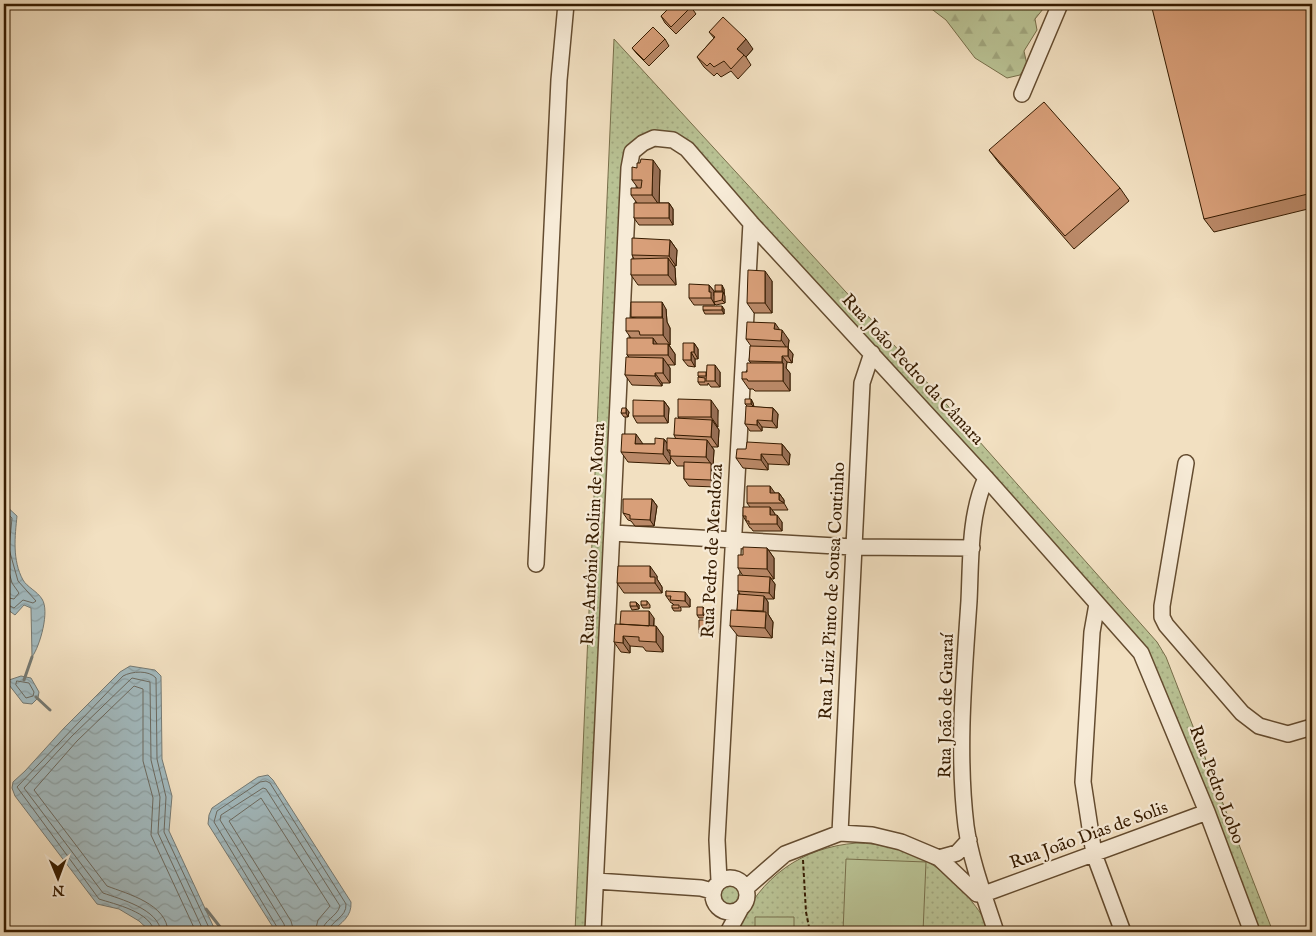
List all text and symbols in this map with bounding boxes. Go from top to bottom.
street label: Rua João Pedro da Câmara [836,289,988,451]
street label: Rua Antônio Rolim de Moura [577,422,611,646]
street label: Rua Luiz Pinto de Sousa Coutinho [815,461,851,720]
street label: Rua Pedro de Mendoza [697,463,729,639]
street label: Rua João de Guaraí [934,632,960,779]
street label: Rua Pedro Lobo [1183,723,1249,848]
street label: Rua João Dias de Solis [1007,797,1171,875]
north arrow [32,854,82,904]
text: N [52,881,65,899]

